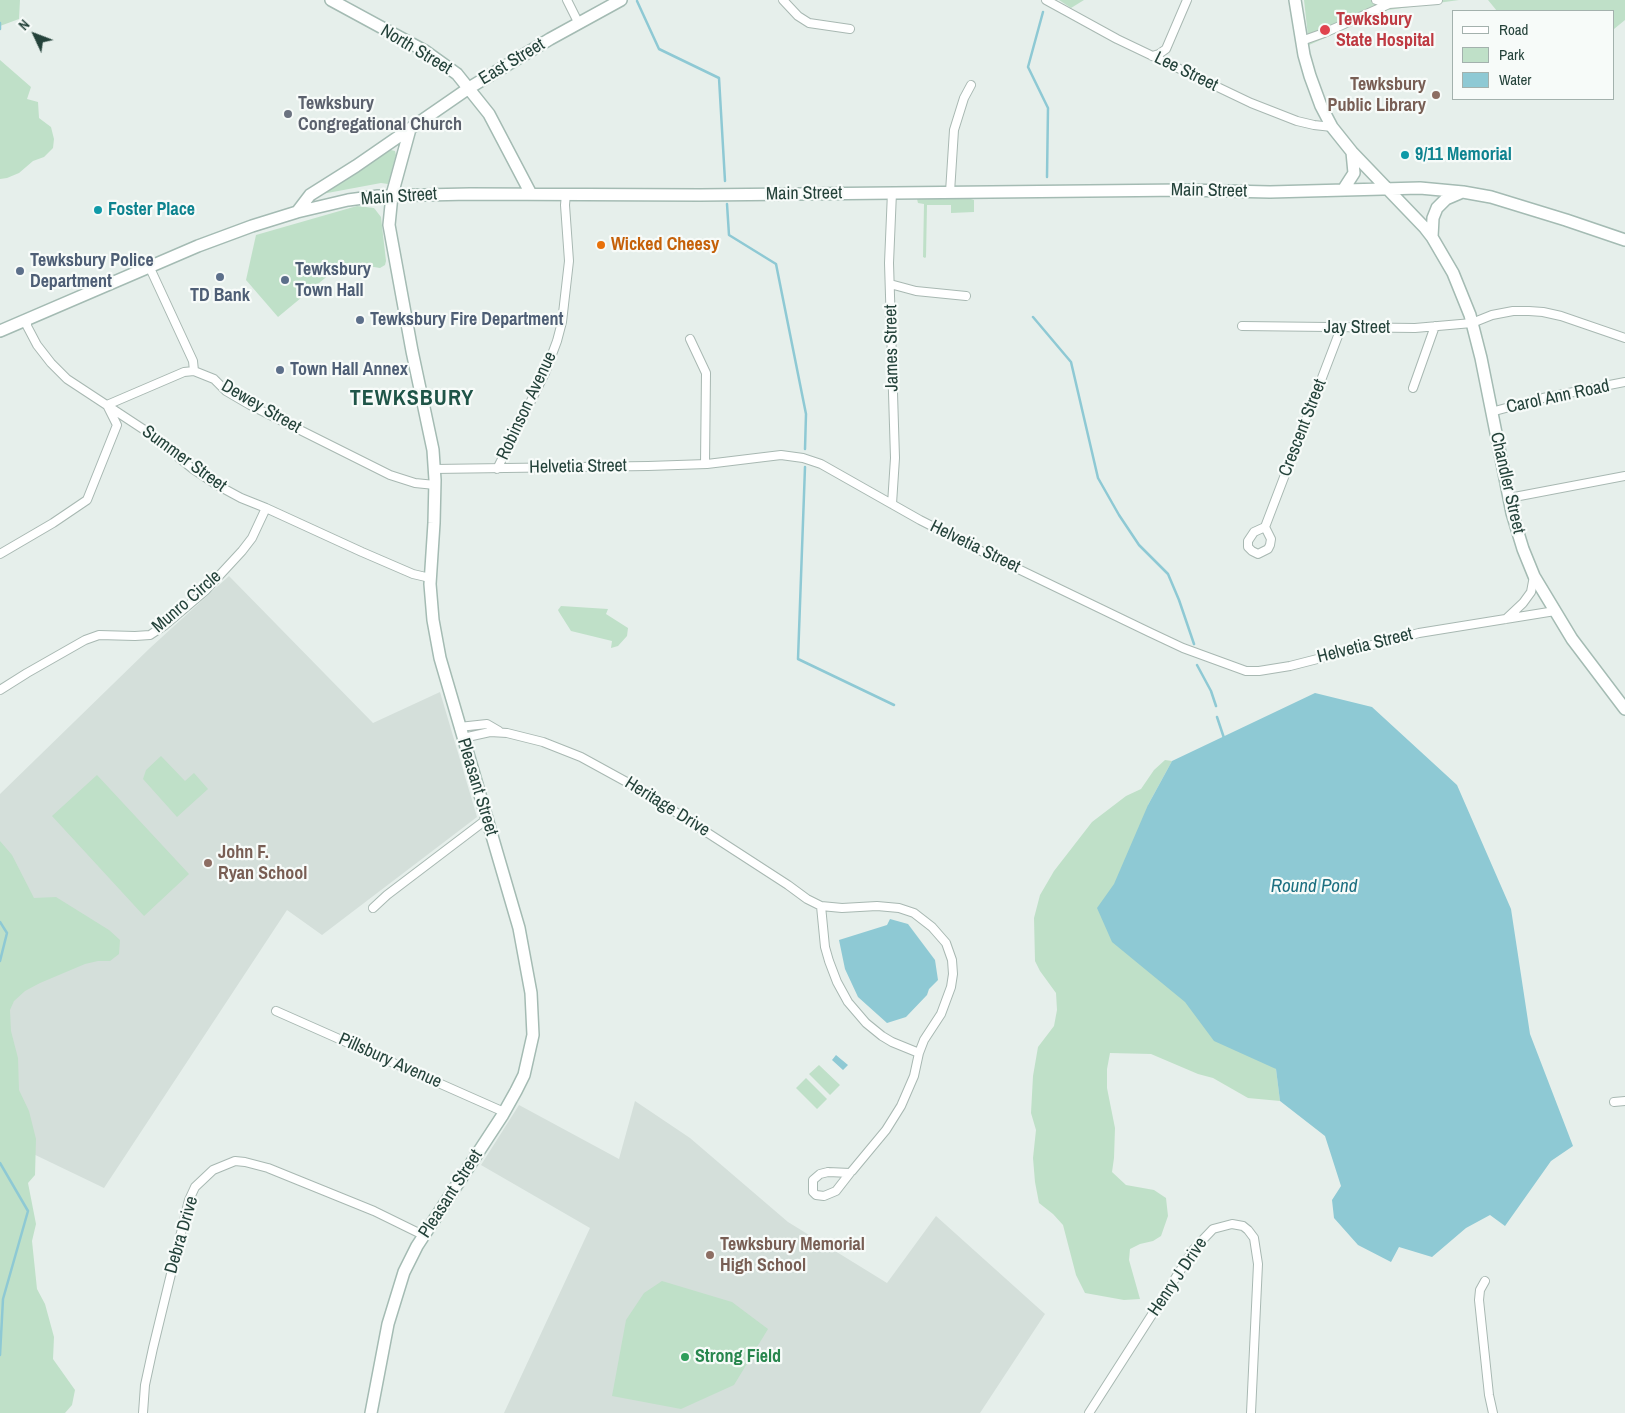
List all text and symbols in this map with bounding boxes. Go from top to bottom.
place label: Tewksbury State Hospital [1336,9,1434,52]
north arrow [10,10,60,60]
legend [1452,10,1615,100]
text: N [15,16,33,34]
text: Road [1499,19,1528,40]
street label: North Street [376,20,456,80]
marker: Tewksbury State Hospital [1318,23,1332,37]
street label: East Street [475,34,549,90]
text: Park [1499,44,1524,65]
street label: Lee Street [1151,47,1221,97]
text: Water [1499,69,1531,90]
place label: Tewksbury Public Library [1328,74,1426,116]
marker: Tewksbury Public Library [1430,89,1442,101]
place label: Tewksbury Congregational Church [298,93,462,136]
marker: Tewksbury Congregational Church [282,108,294,120]
place label: 9/11 Memorial [1415,144,1512,166]
marker: 9/11 Memorial [1399,149,1411,161]
street label: Main Street [1171,180,1247,202]
street label: Main Street [766,183,842,205]
street label: Main Street [360,184,438,210]
place label: Foster Place [108,199,195,221]
marker: Foster Place [92,204,104,216]
place label: Wicked Cheesy [611,234,719,256]
marker: Wicked Cheesy [595,239,607,251]
place label: Tewksbury Police Department [30,250,154,292]
place label: Tewksbury Town Hall [295,259,371,302]
marker: Tewksbury Police Department [14,265,26,277]
marker: TD Bank [214,271,226,283]
marker: Tewksbury Town Hall [279,274,291,286]
place label: TD Bank [190,285,250,307]
street label: James Street [880,304,904,392]
place label: Tewksbury Fire Department [370,309,563,331]
marker: Tewksbury Fire Department [354,314,366,326]
street label: Jay Street [1324,317,1390,339]
street label: Robinson Avenue [492,348,562,464]
place label: Town Hall Annex [290,359,408,381]
marker: Town Hall Annex [274,364,286,376]
street label: Dewey Street [217,375,305,439]
street label: Crescent Street [1275,376,1331,480]
street label: Carol Ann Road [1504,376,1612,418]
district label: TEWKSBURY [349,386,475,412]
street label: Summer Street [138,421,230,497]
street label: Chandler Street [1485,430,1529,536]
street label: Helvetia Street [529,455,627,479]
street label: Helvetia Street [926,516,1024,578]
street label: Munro Circle [148,566,226,638]
street label: Helvetia Street [1315,624,1415,668]
street label: Pleasant Street [452,736,502,838]
street label: Heritage Drive [621,772,713,842]
place label: John F. Ryan School [218,842,307,884]
marker: John F. Ryan School [202,857,214,869]
water label: Round Pond [1271,876,1357,898]
street label: Pillsbury Avenue [335,1029,445,1093]
street label: Pleasant Street [414,1146,488,1242]
street label: Debra Drive [161,1194,203,1276]
place label: Tewksbury Memorial High School [720,1234,865,1276]
street label: Henry J Drive [1144,1234,1212,1320]
marker: Tewksbury Memorial High School [704,1249,716,1261]
place label: Strong Field [695,1346,781,1368]
marker: Strong Field [679,1351,691,1363]

